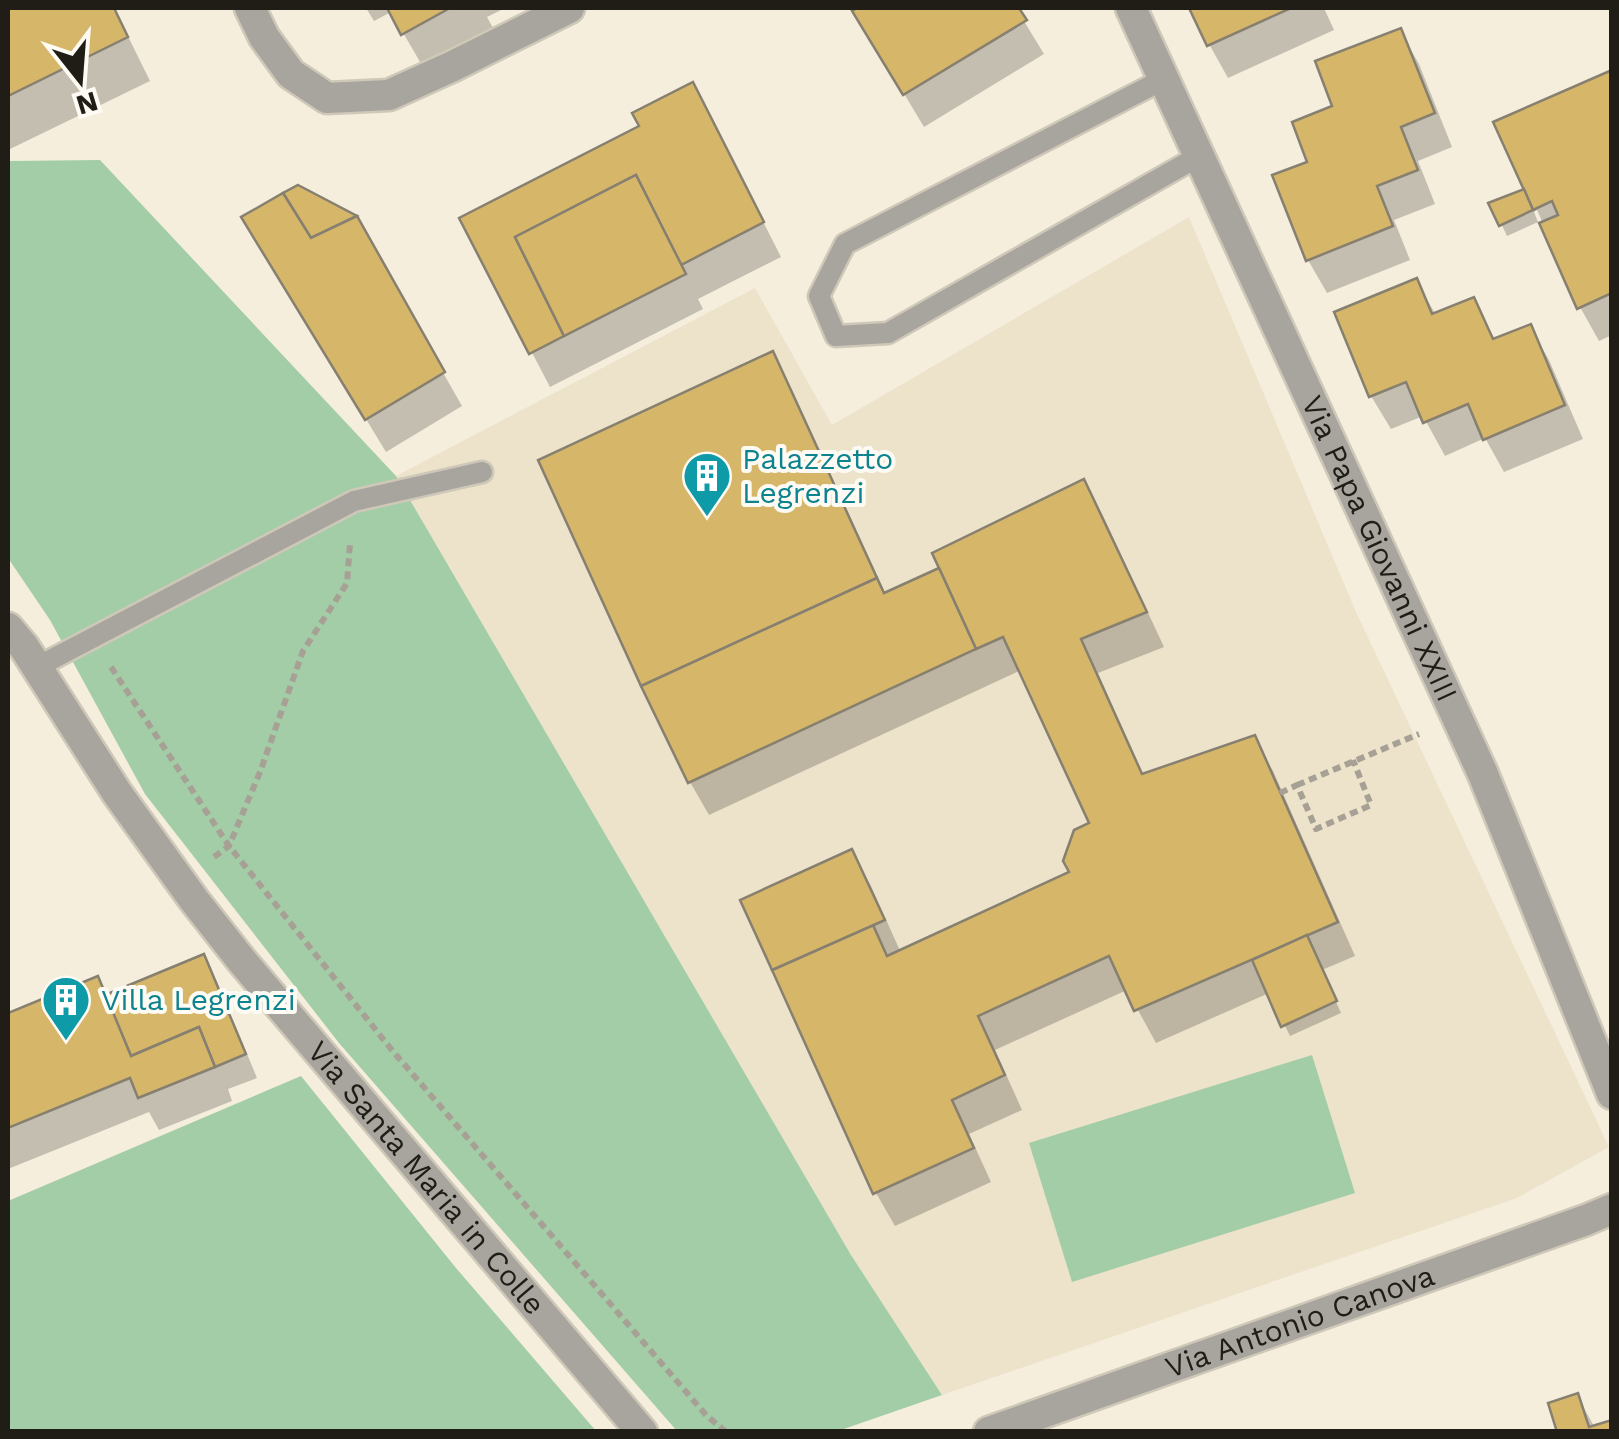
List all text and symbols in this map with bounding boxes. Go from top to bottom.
north arrow [30,30,130,130]
text: N [72,85,102,122]
street label: Via Papa Giovanni XXIII [1295,390,1465,707]
place label: Palazzetto Legrenzi [742,441,893,510]
building icon: Palazzetto Legrenzi [681,450,733,518]
building icon: Villa Legrenzi [40,974,92,1042]
place label: Villa Legrenzi [101,982,296,1017]
street label: Via Santa Maria in Colle [301,1034,552,1321]
street label: Via Antonio Canova [1161,1257,1439,1385]

